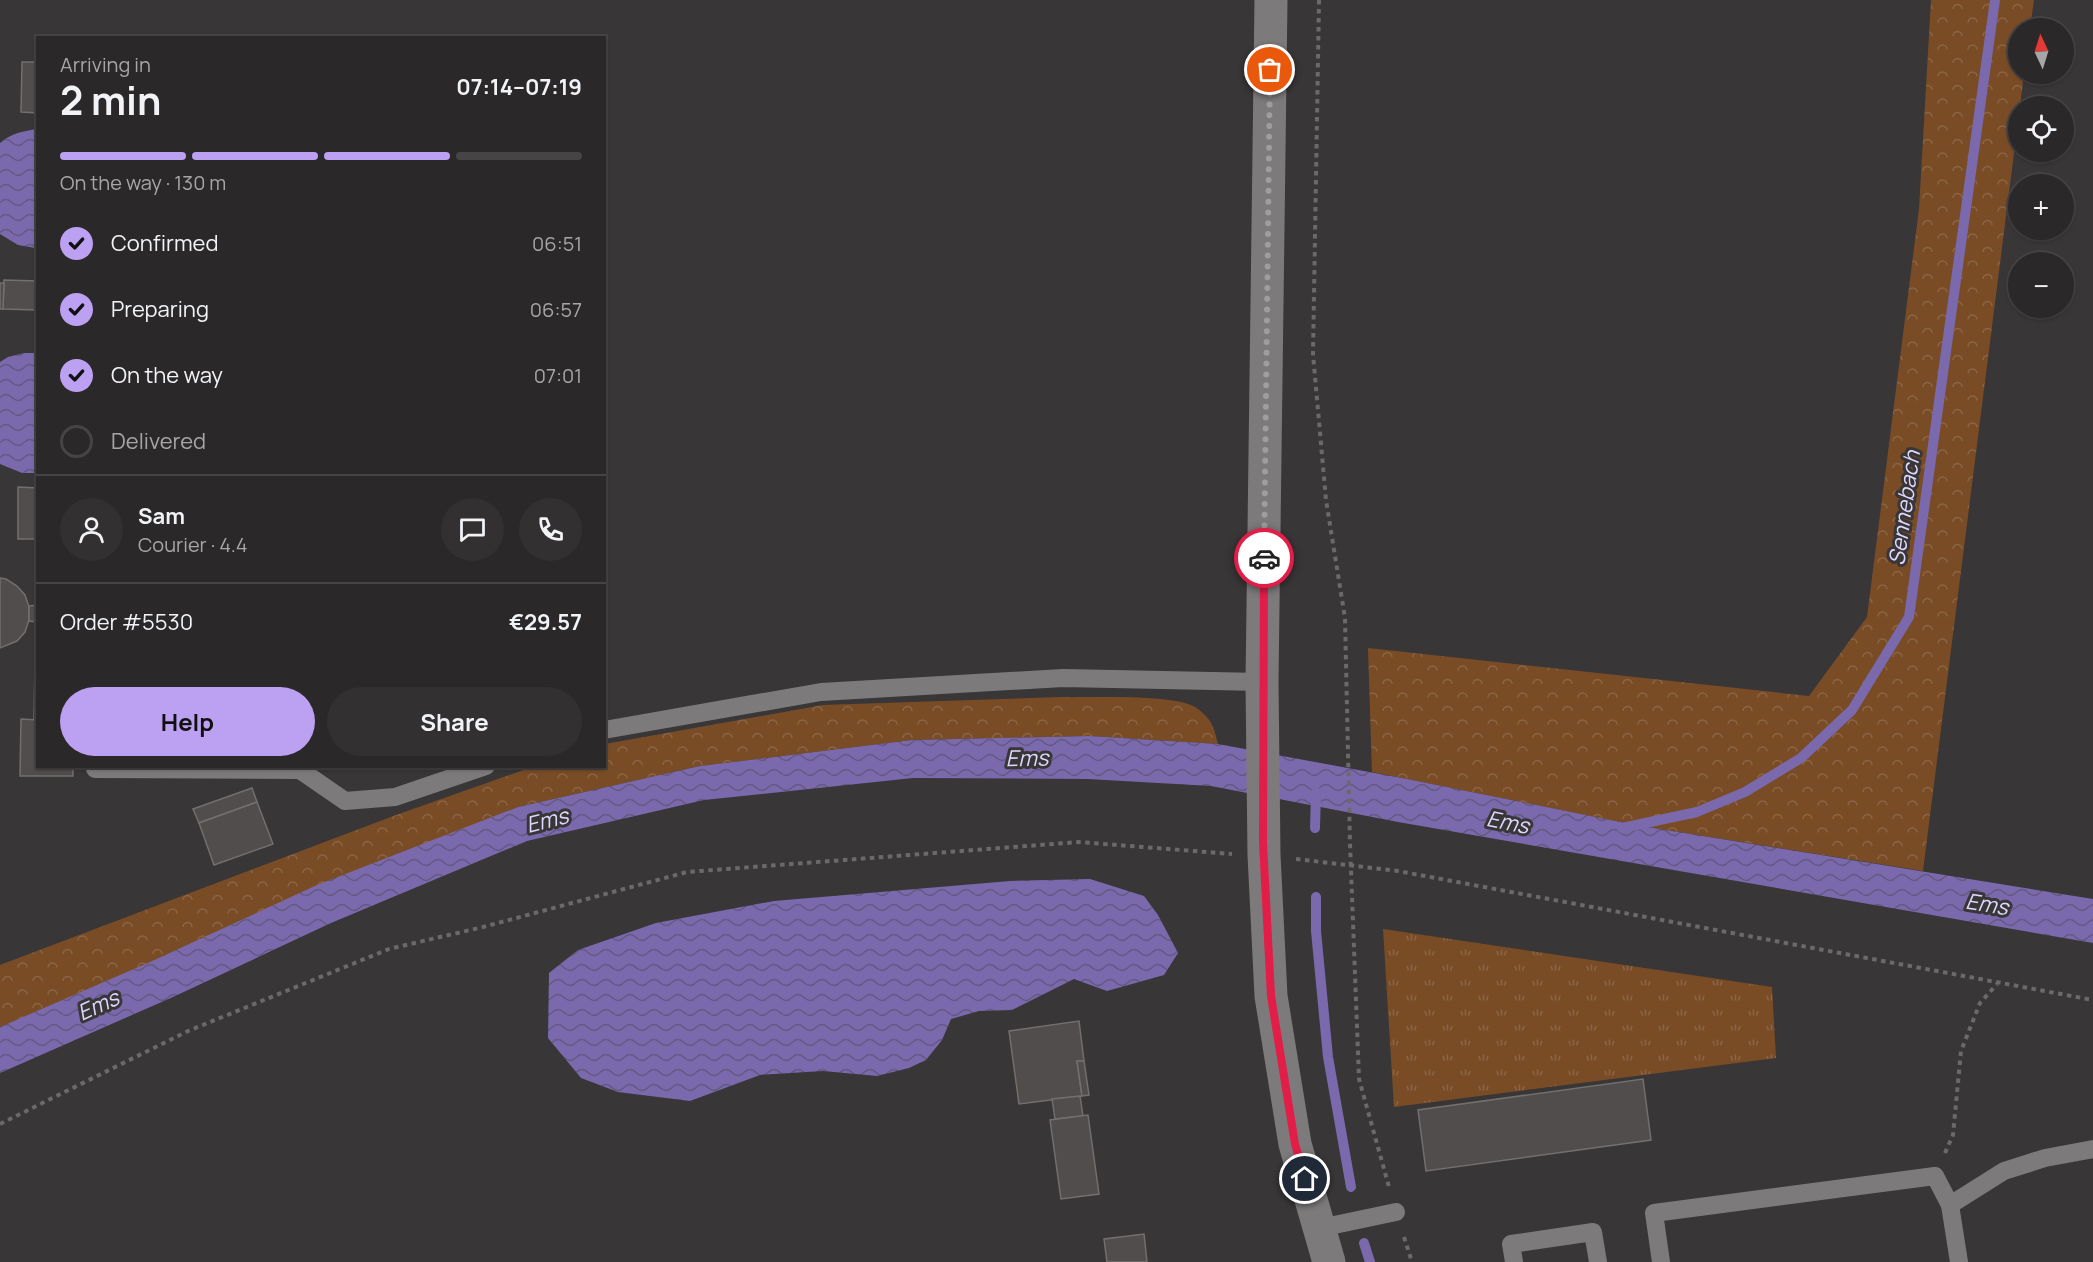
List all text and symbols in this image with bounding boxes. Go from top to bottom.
north arrow [2008,18,2074,84]
map controls [2008,18,2074,318]
pin [1244,44,1295,95]
text: Arriving in [60,51,151,78]
icon: bag [1253,53,1286,86]
text: 07:14–07:19 [456,72,582,102]
text: 2 min [60,73,161,127]
button: locate [2008,96,2074,162]
text: On the way · 130 m [60,169,226,196]
button: + [2008,174,2074,240]
icon: check [60,227,93,260]
text: Confirmed [111,228,219,258]
text: 06:51 [532,230,582,257]
button: − [2008,252,2074,318]
icon: check [60,293,93,326]
text: Preparing [111,294,209,324]
text: 06:57 [530,296,582,323]
icon: check [60,359,93,392]
text: On the way [111,360,223,390]
text: 07:01 [534,362,582,389]
text: Delivered [111,426,206,456]
water label: Sennebach [1881,448,1927,567]
button: person [60,498,123,561]
button: chat [441,498,504,561]
button: phone [519,498,582,561]
text: Sam [138,501,185,531]
courier [1234,528,1294,588]
text: Courier · 4.4 [138,531,248,558]
icon: car [1248,542,1281,575]
text: Order #5530 [60,607,193,637]
text: €29.57 [509,607,582,637]
button: Help [60,687,315,756]
button: Share [327,687,582,756]
water label: Ems [1005,743,1050,773]
water label: Ems [523,800,573,840]
water label: Ems [1484,803,1533,841]
water label: Ems [1964,886,2012,922]
water label: Ems [72,982,125,1027]
pin [1279,1153,1330,1204]
icon: home [1288,1162,1321,1195]

